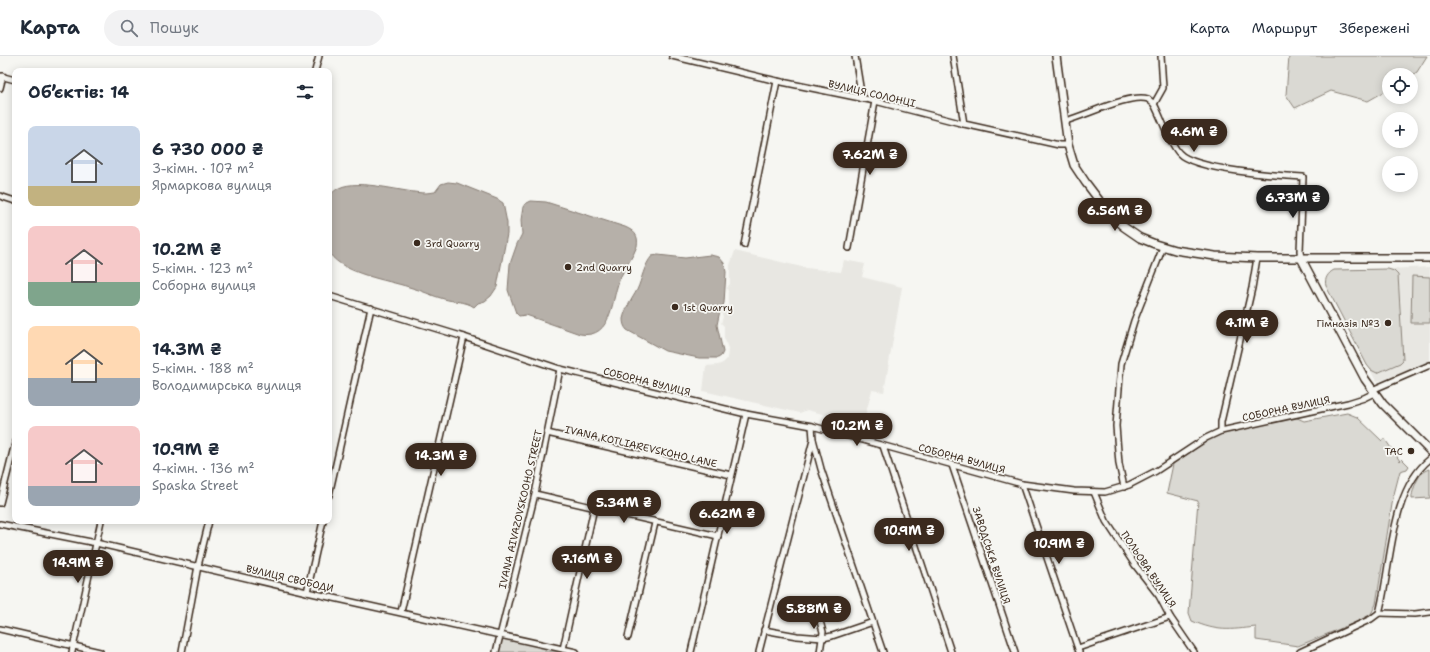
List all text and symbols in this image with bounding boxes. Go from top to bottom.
search box [104,10,384,46]
text: Карта [20,15,80,40]
icon: search [118,17,140,39]
text: Пошук [150,18,199,38]
text: Карта [1190,19,1230,37]
text: Маршрут [1252,19,1317,37]
text: Збережені [1339,19,1410,37]
map controls [1382,68,1418,192]
button: locate [1382,68,1418,104]
street label: ВУЛИЦЯ СОЛОНЦІ [827,77,917,110]
text: Об’єктів: 14 [28,81,129,103]
icon: filters [294,81,316,103]
button: + [1382,112,1418,148]
pin: 4.6M ₴ [1161,119,1227,153]
text: 4.6M ₴ [1170,123,1218,140]
text: 6 730 000 ₴ [152,138,264,160]
icon: home [60,142,108,190]
pin: 7.62M ₴ [833,142,907,176]
text: 7.62M ₴ [842,146,898,163]
button: − [1382,156,1418,192]
text: 3-кімн. · 107 m² [152,160,254,177]
text: Ярмаркова вулиця [152,177,272,194]
pin: 6.73M ₴ [1256,185,1330,219]
text: 6.73M ₴ [1265,189,1321,206]
pin: 6.56M ₴ [1078,198,1152,232]
text: 6.56M ₴ [1087,202,1143,219]
place label: 3rd Quarry [425,237,480,250]
text: 10.2M ₴ [152,238,222,260]
marker: 3rd Quarry [412,238,422,248]
icon: home [60,242,108,290]
text: 5-кімн. · 123 m² [152,260,253,277]
place label: 2nd Quarry [576,261,632,274]
marker: 2nd Quarry [563,262,573,272]
text: Соборна вулиця [152,277,256,294]
place label: 1st Quarry [683,301,733,314]
marker: 1st Quarry [670,302,680,312]
pin: 4.1M ₴ [1214,310,1280,344]
text: 4.1M ₴ [1225,314,1269,331]
place label: Гімназія №3 [1316,317,1380,330]
marker: Гімназія №3 [1383,318,1393,328]
text: 14.3M ₴ [152,338,222,360]
icon: home [60,342,108,390]
text: 5-кімн. · 188 m² [152,360,254,377]
street label: СОБОРНА ВУЛИЦЯ [602,364,692,399]
text: Володимирська вулиця [152,377,302,394]
street label: СОБОРНА ВУЛИЦЯ [1241,393,1331,424]
pin: 10.2M ₴ [820,413,894,447]
text: 10.2M ₴ [830,417,884,434]
street label: IVANA KOTLIAREVSKOHO LANE [564,423,718,470]
street label: IVANA AIVAZOVSKOOHO STREET [496,428,545,590]
text: 10.9M ₴ [152,438,220,460]
street label: СОБОРНА ВУЛИЦЯ [917,441,1007,476]
icon: home [60,442,108,490]
pin: 14.3M ₴ [404,443,478,477]
place label: ТАС [1384,445,1403,458]
marker: ТАС [1406,446,1416,456]
text: 14.3M ₴ [414,447,468,464]
text: 4-кімн. · 136 m² [152,460,255,477]
text: Spaska Street [152,477,238,494]
pin: 5.34M ₴ [587,490,661,524]
text: 5.34M ₴ [596,494,652,511]
pin: 6.62M ₴ [690,501,764,535]
text: 6.62M ₴ [699,505,755,522]
street label: ЗАВОДСЬКА ВУЛИЦЯ [970,505,1013,605]
pin: 10.9M ₴ [872,518,946,552]
text: 10.9M ₴ [883,522,935,539]
street label: ПОЛЬОВА ВУЛИЦЯ [1118,529,1179,610]
pin: 10.9M ₴ [1022,531,1096,565]
text: 10.9M ₴ [1033,535,1085,552]
pin: 7.16M ₴ [550,546,624,580]
pin: 14.9M ₴ [41,550,115,584]
text: 7.16M ₴ [561,550,613,567]
text: 14.9M ₴ [52,554,104,571]
street label: ВУЛИЦЯ СВОБОДИ [245,562,335,595]
pin: 5.88M ₴ [777,596,851,630]
text: 5.88M ₴ [786,600,842,617]

